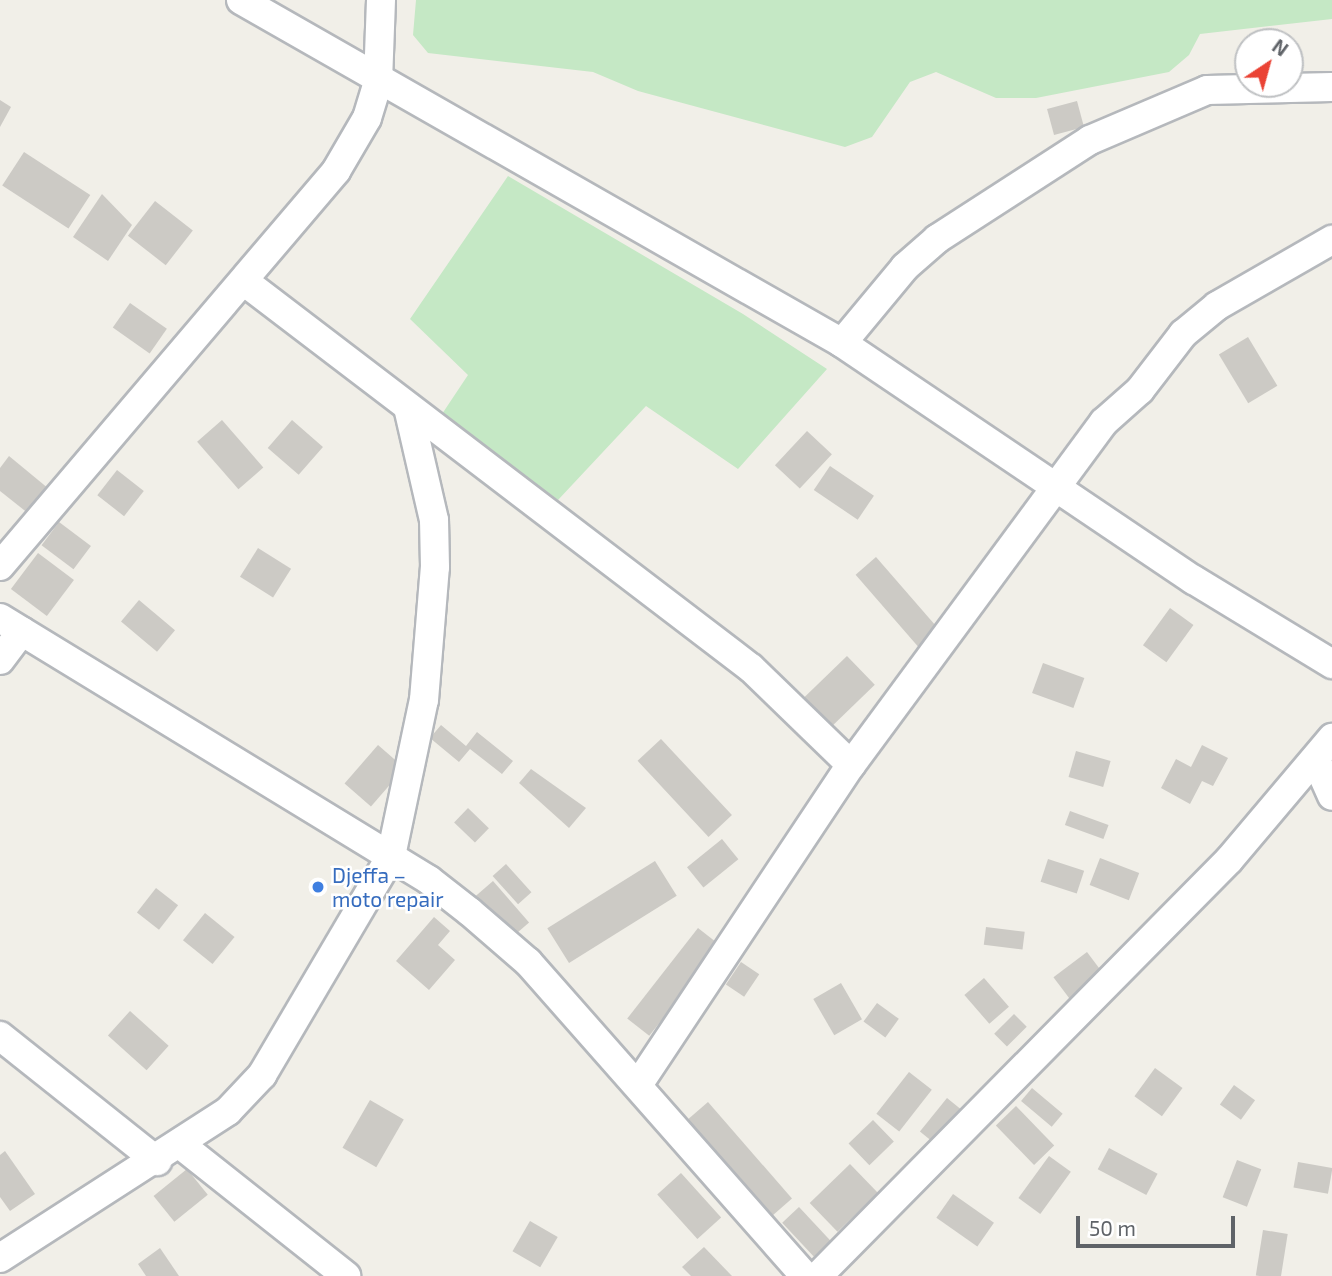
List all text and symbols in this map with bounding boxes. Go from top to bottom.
north arrow [1234,28,1304,98]
text: N [1268,34,1293,61]
place label: Djeffa – moto repair [332,862,444,912]
marker: Djeffa – moto repair [310,879,326,895]
scale bar [1080,1202,1239,1246]
text: 50 m [1089,1215,1136,1240]

